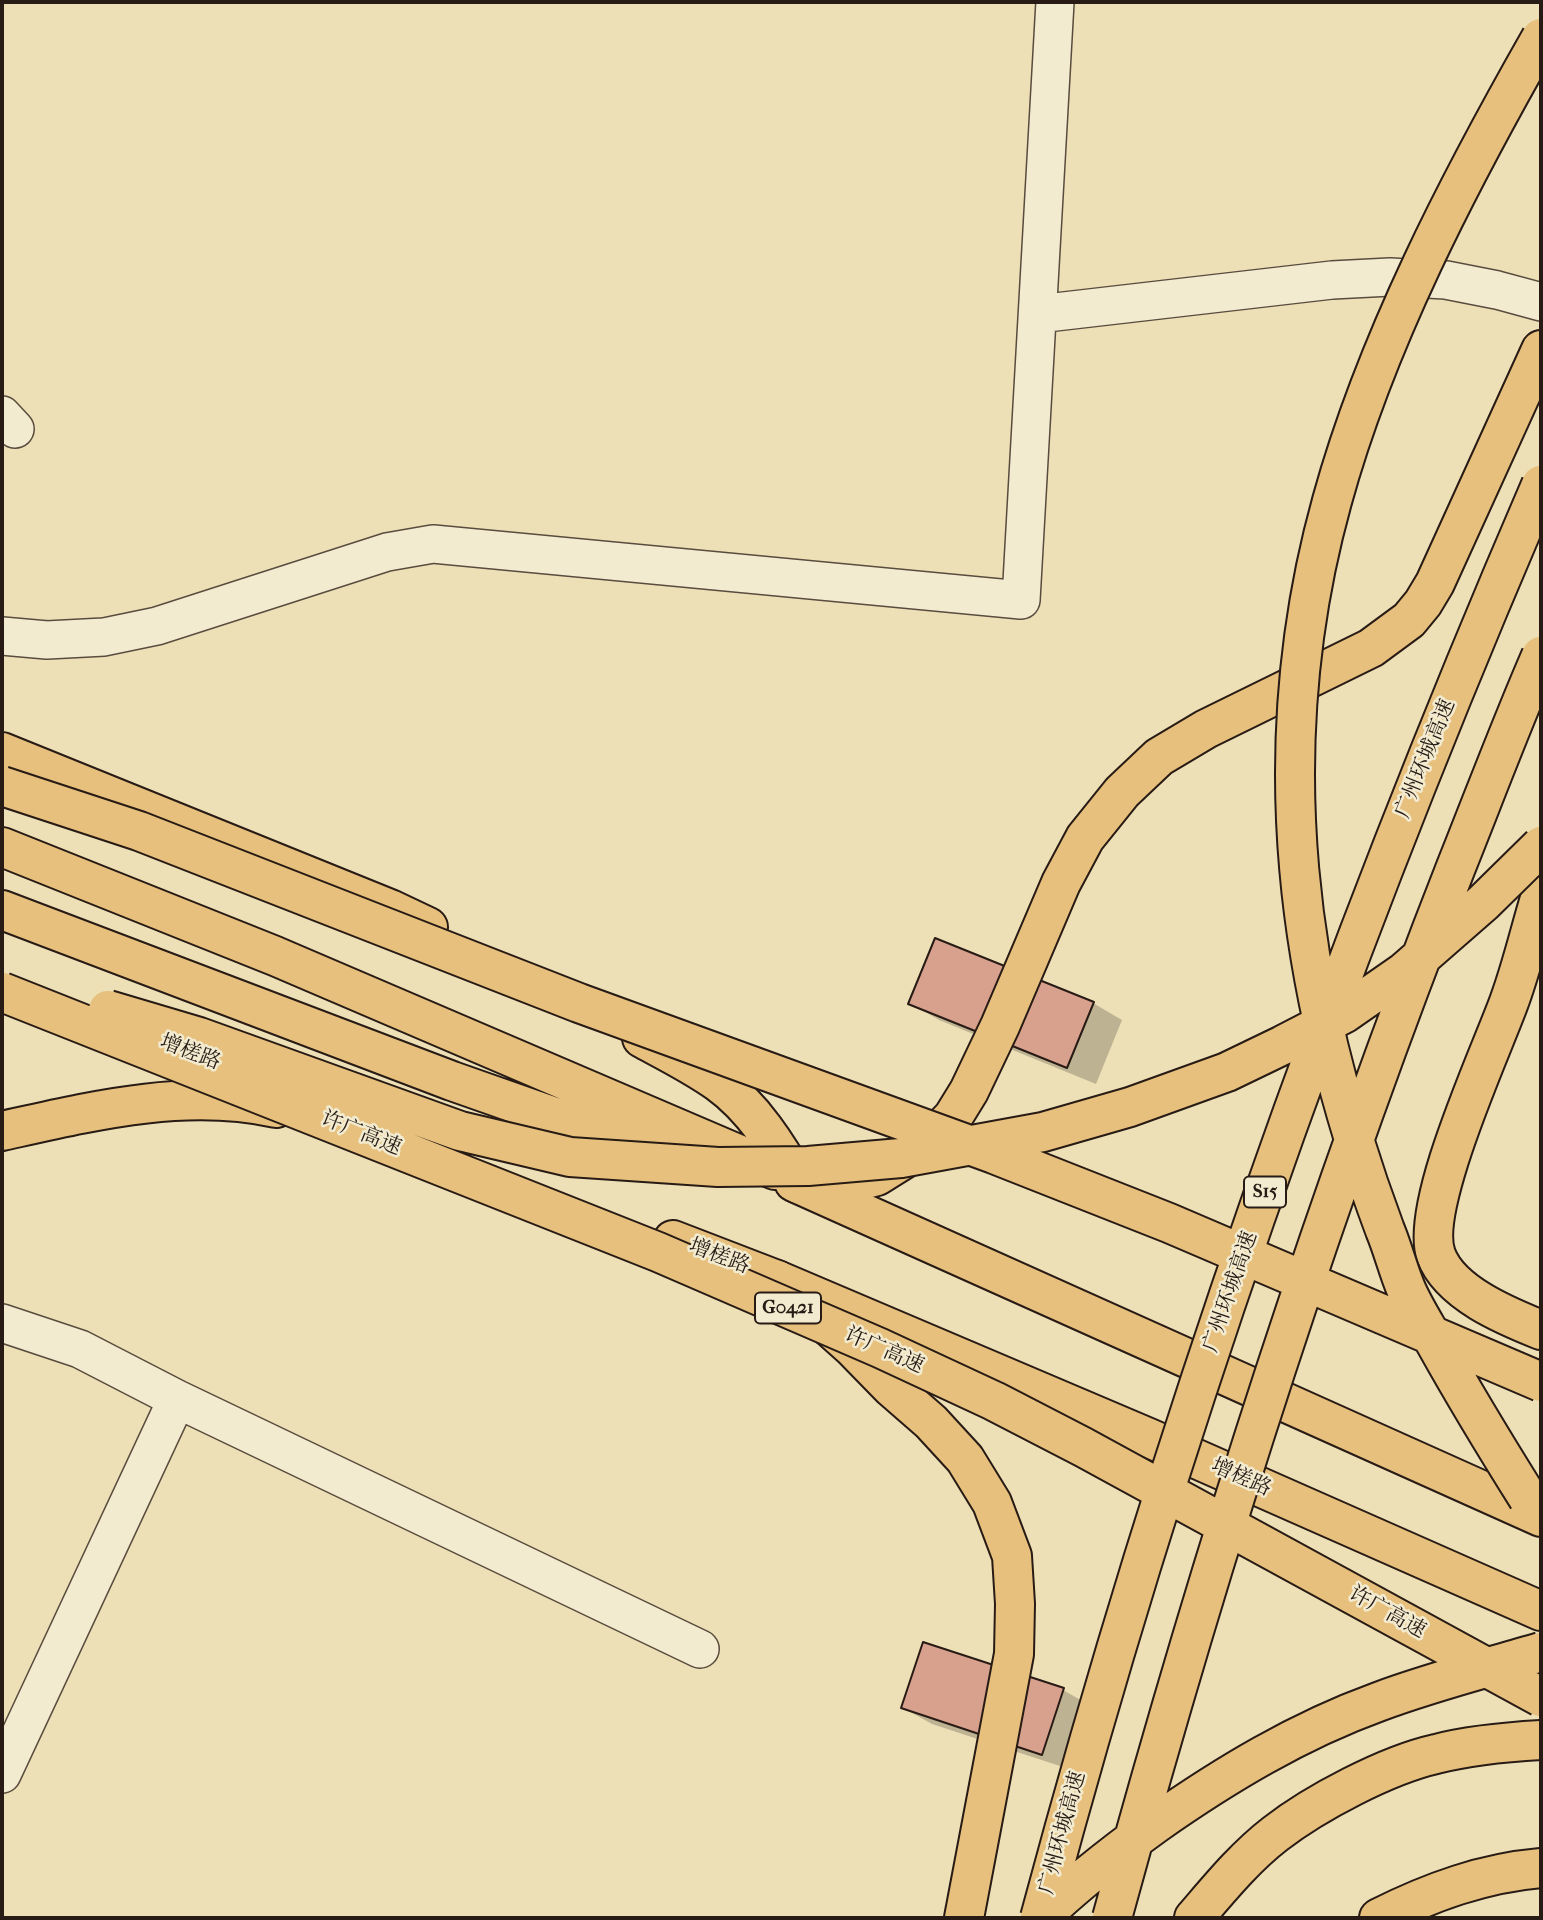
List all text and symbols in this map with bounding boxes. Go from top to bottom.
street label: 广州环城高速 [1391,696,1461,822]
street label: 增槎路 [156,1030,224,1076]
street label: 许广高速 [317,1107,405,1161]
road number: S15 [1244,1176,1286,1208]
street label: 广州环城高速 [1199,1228,1263,1356]
street label: 增槎路 [685,1234,753,1280]
road number: G0421 [755,1292,821,1324]
street label: 许广高速 [841,1322,927,1380]
street label: 增槎路 [1207,1454,1275,1502]
street label: 许广高速 [1344,1582,1430,1644]
street label: 广州环城高速 [1035,1769,1091,1897]

